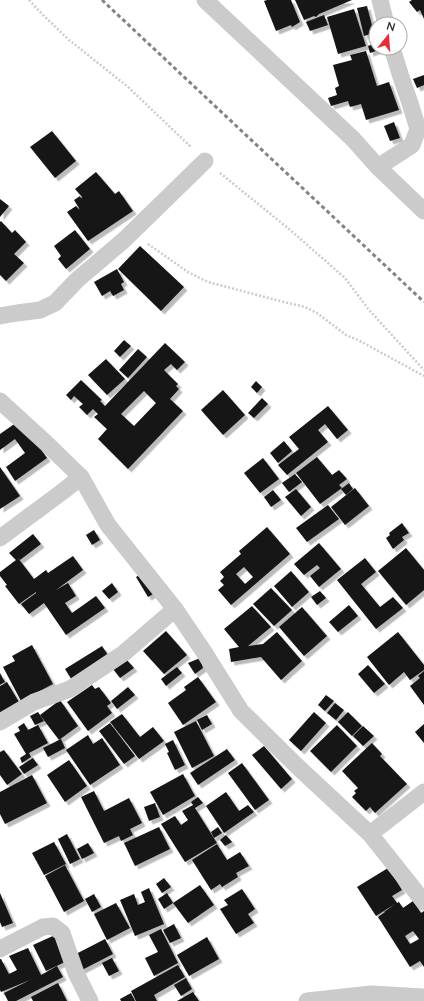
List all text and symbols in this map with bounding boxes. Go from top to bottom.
north arrow [368,16,408,56]
text: N [385,19,397,33]

